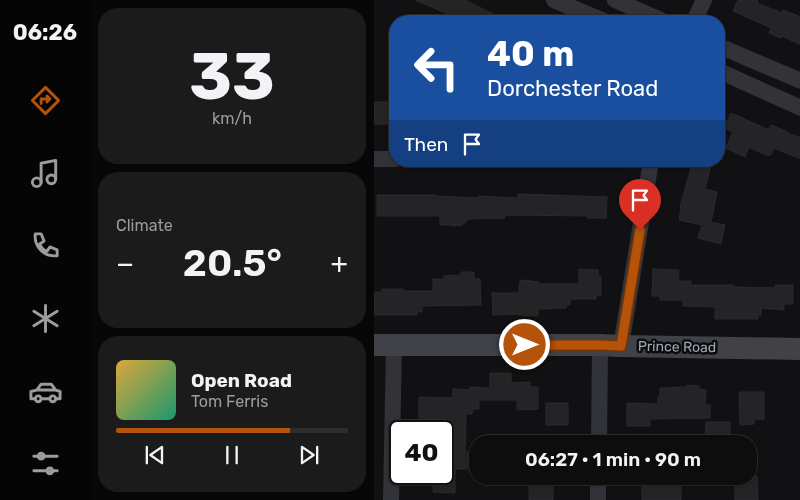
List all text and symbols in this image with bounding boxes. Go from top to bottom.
text: 06:26 [13,19,77,46]
text: 40 m [487,33,574,75]
icon: left [404,35,469,100]
text: 33 [189,38,275,115]
text: Dorchester Road [487,75,658,102]
icon: directions [28,83,63,118]
text: km/h [212,109,252,128]
icon: arrive [458,130,486,158]
text: Then [404,133,448,156]
icon: music [28,156,63,191]
pin [619,179,661,230]
icon: arrive [626,186,654,214]
text: Climate [116,216,173,235]
icon: phone [28,228,63,263]
text: 20.5° [183,240,282,286]
text: − [116,247,134,280]
text: + [331,247,348,280]
icon: climate [28,301,63,336]
position arrow [498,318,550,370]
street label: Prince Road [638,338,716,356]
text: Open Road [191,369,292,392]
icon: car [28,374,63,409]
text: Tom Ferris [191,392,268,411]
speed limit sign: 40 [389,420,454,485]
icon: previous [141,441,169,469]
icon: pause [218,441,246,469]
icon: next [295,441,323,469]
icon: filters [28,446,63,481]
text: 06:27 · 1 min · 90 m [525,448,701,471]

